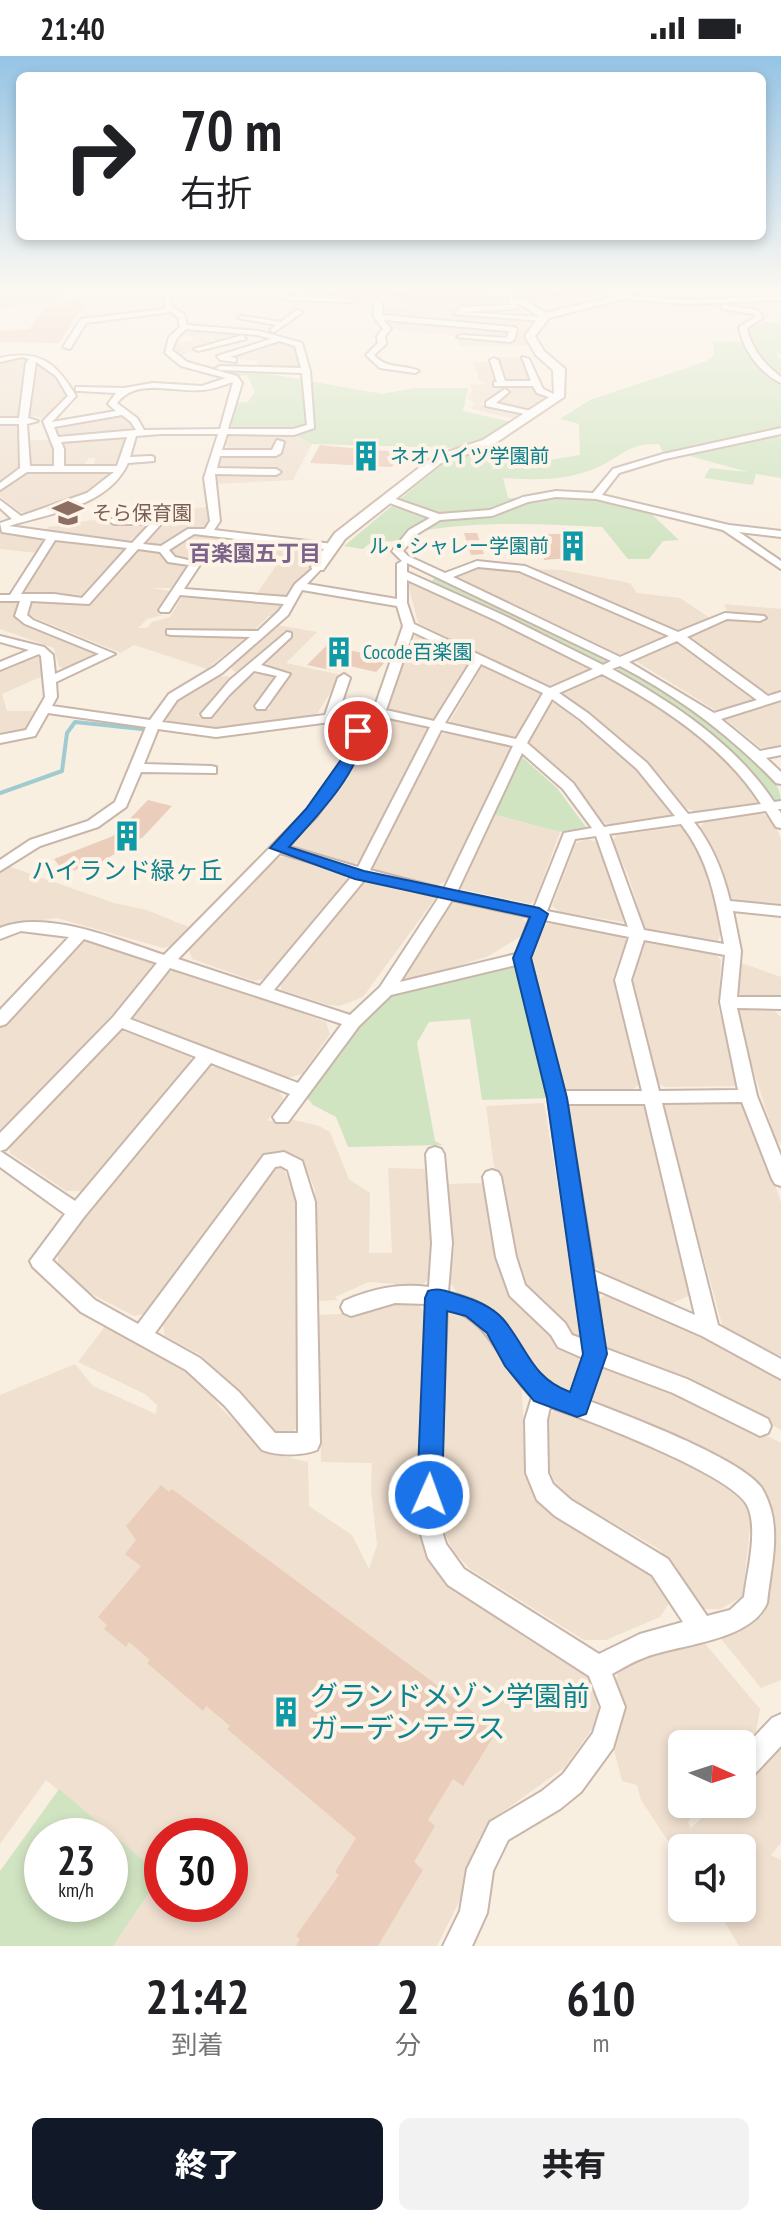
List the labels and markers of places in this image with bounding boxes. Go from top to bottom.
building icon: ネオハイツ学園前 [349,439,383,473]
place label: ネオハイツ学園前 [390,443,550,469]
school or university icon: そら保育園 [51,496,85,530]
place label: そら保育園 [92,500,192,526]
building icon: ル・シャレー学園前 [556,529,590,563]
place label: ル・シャレー学園前 [369,533,549,559]
building icon: Cocode百楽園 [322,635,356,669]
place label: Cocode百楽園 [363,639,473,665]
pin [324,697,392,765]
building icon: ハイランド緑ヶ丘 [110,819,144,853]
place label: ハイランド緑ヶ丘 [31,855,223,886]
place label: グランドメゾン学園前 ガーデンテラス [310,1677,590,1746]
building icon: グランドメゾン学園前 ガーデンテラス [269,1695,303,1729]

